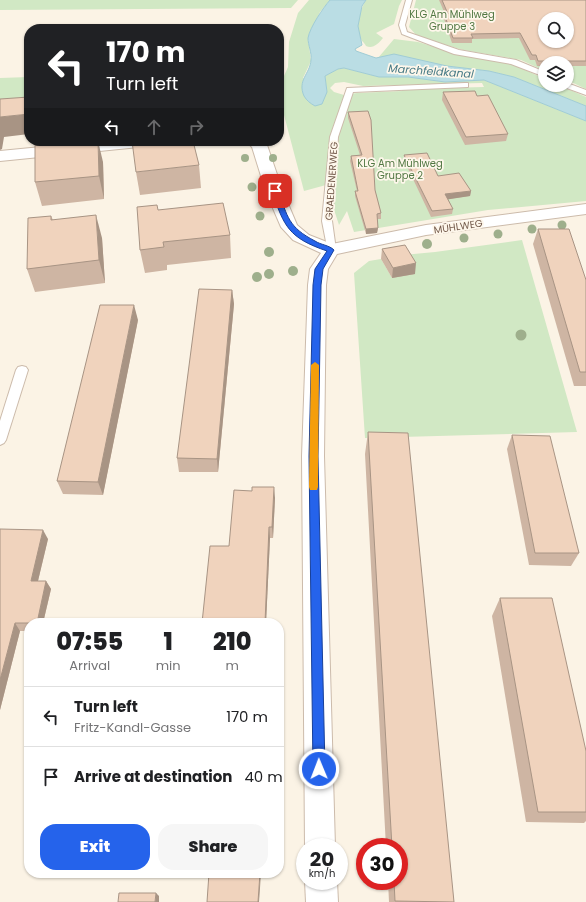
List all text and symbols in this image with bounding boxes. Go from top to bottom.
park label: KLG Am Mühlweg Gruppe 3 [409,7,495,34]
map controls [538,12,574,92]
button: search [538,12,574,48]
text: 170 m [106,33,185,72]
icon: left [40,40,92,92]
button: layers [538,56,574,92]
water label: Marchfeldkanal [388,60,475,82]
text: Turn left [106,71,178,96]
icon: left [101,116,123,138]
icon: ahead [143,116,165,138]
icon: right [185,116,207,138]
street label: GRAEDENERWEG [321,141,342,221]
park label: KLG Am Mühlweg Gruppe 2 [357,156,443,183]
pin [258,174,292,208]
icon: arrive [264,180,286,202]
street label: MÜHLWEG [433,216,484,237]
text: 07:55 [56,625,123,658]
text: 1 [163,625,173,658]
text: 210 [213,625,252,658]
text: Arrival [69,656,110,675]
text: min [156,656,181,675]
text: m [226,656,239,675]
text: Turn left [74,696,138,717]
icon: left [40,706,62,728]
text: 170 m [226,706,268,727]
text: Fritz-Kandl-Gasse [74,718,191,737]
position arrow [298,748,340,790]
icon: arrive [40,766,62,788]
text: Arrive at destination [74,766,232,787]
text: 40 m [244,766,283,787]
button: Exit [40,824,150,870]
button: Share [158,824,268,870]
speed limit sign: 30 [356,838,408,890]
text: 20 [310,845,334,873]
text: km/h [309,866,335,881]

